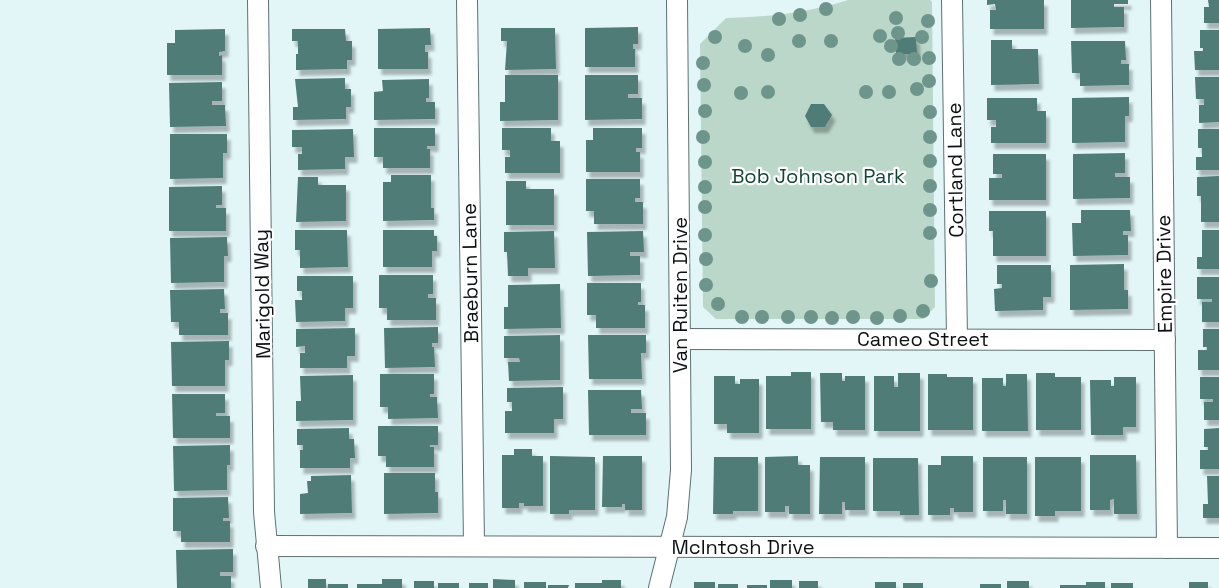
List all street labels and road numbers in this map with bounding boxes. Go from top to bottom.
street label: Cortland Lane [941,102,969,238]
street label: Braeburn Lane [456,203,484,343]
street label: Empire Drive [1150,215,1178,333]
street label: Van Ruiten Drive [667,217,693,373]
street label: Marigold Way [248,229,276,359]
street label: Cameo Street [857,326,989,352]
street label: McIntosh Drive [671,534,815,560]

